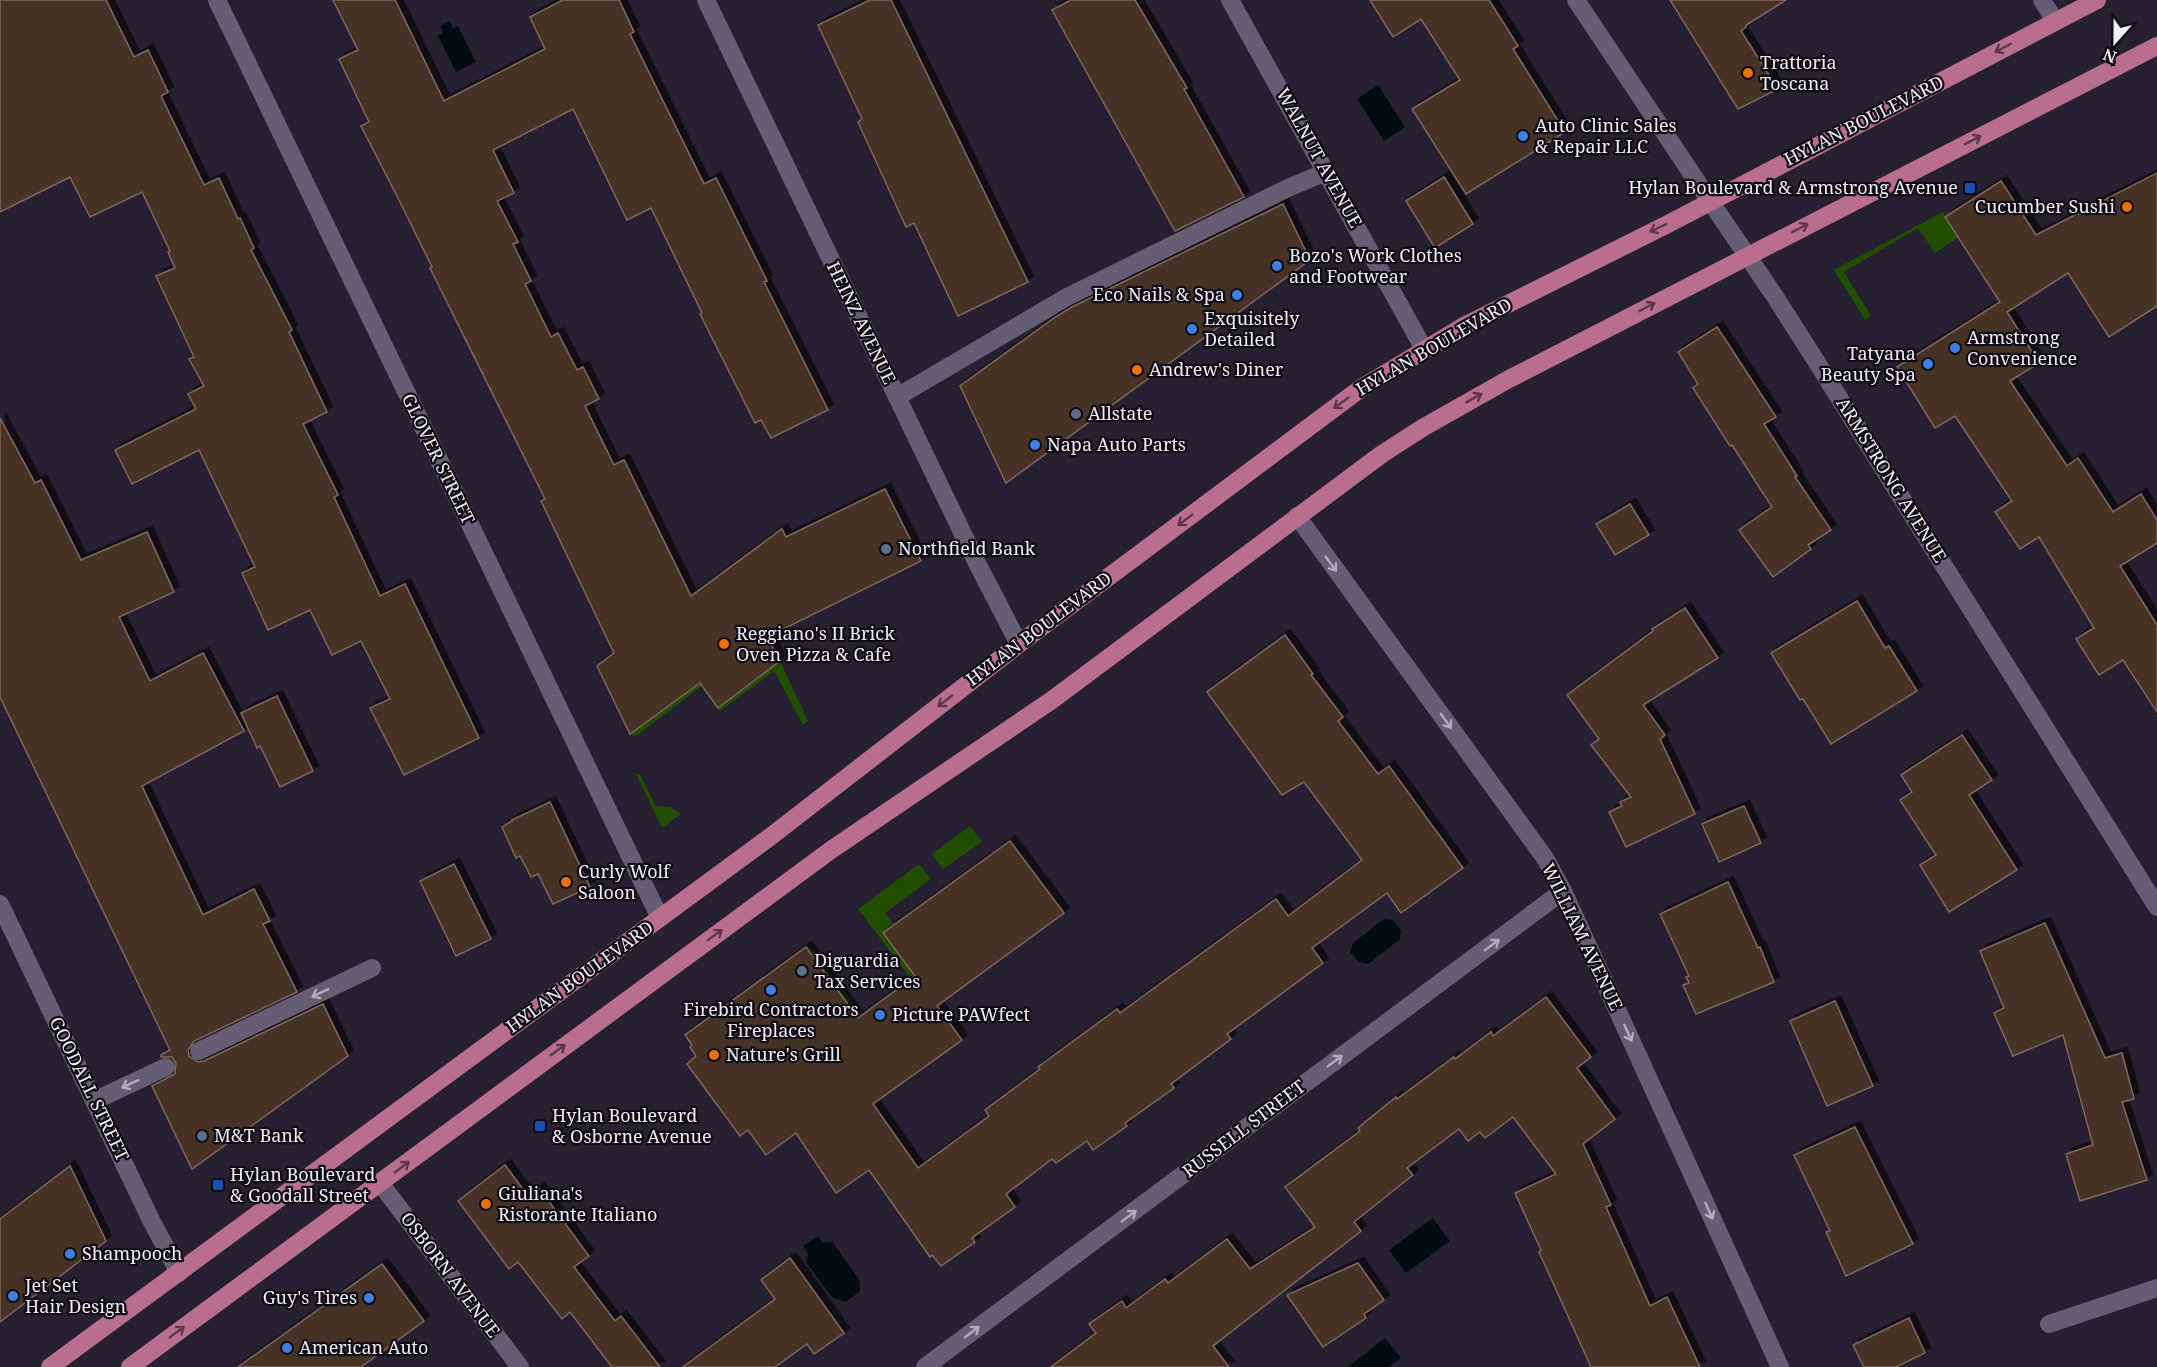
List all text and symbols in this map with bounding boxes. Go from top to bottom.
north arrow [2085,12,2145,72]
one-way arrow [1995,43,2013,54]
text: N [2099,43,2119,69]
place label: Trattoria Toscana [1760,50,1837,95]
marker: Trattoria Toscana [1741,66,1755,80]
street label: HYLAN BOULEVARD [1780,69,1948,171]
street label: WALNUT AVENUE [1271,83,1368,232]
place label: Auto Clinic Sales & Repair LLC [1535,113,1677,158]
marker: Auto Clinic Sales & Repair LLC [1516,129,1530,143]
one-way arrow [1964,133,1982,145]
place label: Hylan Boulevard & Armstrong Avenue [1628,175,1958,199]
marker: Hylan Boulevard & Armstrong Avenue [1963,181,1977,195]
place label: Cucumber Sushi [1975,194,2115,218]
marker: Cucumber Sushi [2120,200,2134,214]
one-way arrow [1790,222,1808,234]
one-way arrow [1650,223,1668,235]
place label: Bozo's Work Clothes and Footwear [1289,243,1462,288]
street label: HEINZ AVENUE [822,257,902,388]
marker: Bozo's Work Clothes and Footwear [1270,259,1284,273]
place label: Eco Nails & Spa [1093,282,1225,306]
marker: Eco Nails & Spa [1230,288,1244,302]
street label: HYLAN BOULEVARD [1351,292,1516,401]
one-way arrow [1638,301,1655,313]
place label: Exquisitely Detailed [1204,306,1300,351]
marker: Exquisitely Detailed [1185,322,1199,336]
place label: Armstrong Convenience [1967,325,2077,370]
place label: Tatyana Beauty Spa [1821,341,1916,386]
marker: Armstrong Convenience [1948,341,1962,355]
place label: Andrew's Diner [1149,357,1284,381]
marker: Tatyana Beauty Spa [1921,357,1935,371]
marker: Andrew's Diner [1130,363,1144,377]
street label: GLOVER STREET [397,389,481,528]
one-way arrow [1465,392,1483,403]
street label: ARMSTRONG AVENUE [1831,392,1952,567]
one-way arrow [1333,397,1349,409]
place label: Allstate [1088,401,1152,425]
marker: Allstate [1069,407,1083,421]
place label: Napa Auto Parts [1047,432,1186,456]
marker: Napa Auto Parts [1028,438,1042,452]
one-way arrow [1177,514,1193,526]
place label: Northfield Bank [898,536,1036,560]
marker: Northfield Bank [879,542,893,556]
one-way arrow [1324,555,1337,571]
street label: HYLAN BOULEVARD [961,566,1116,691]
place label: Reggiano's II Brick Oven Pizza & Cafe [736,621,895,666]
marker: Reggiano's II Brick Oven Pizza & Cafe [717,637,731,651]
one-way arrow [937,694,953,707]
one-way arrow [1439,713,1452,729]
place label: Curly Wolf Saloon [578,859,671,904]
street label: WILLIAM AVENUE [1537,859,1629,1014]
marker: Curly Wolf Saloon [559,875,573,889]
street label: HYLAN BOULEVARD [501,915,658,1038]
one-way arrow [707,929,723,941]
one-way arrow [1483,939,1499,951]
place label: Diguardia Tax Services [814,948,920,993]
marker: Diguardia Tax Services [795,964,809,978]
marker: Firebird Contractors Fireplaces [764,983,778,997]
one-way arrow [311,987,329,999]
place label: Firebird Contractors Fireplaces [683,997,859,1042]
place label: Picture PAWfect [892,1002,1030,1026]
marker: Picture PAWfect [873,1008,887,1022]
street label: GOODALL STREET [45,1012,135,1165]
one-way arrow [1623,1024,1635,1042]
place label: Nature's Grill [726,1042,841,1066]
one-way arrow [550,1044,566,1057]
marker: Nature's Grill [707,1048,721,1062]
one-way arrow [1327,1055,1343,1068]
street label: RUSSELL STREET [1177,1074,1310,1182]
one-way arrow [122,1078,140,1090]
place label: Hylan Boulevard & Osborne Avenue [552,1103,712,1148]
marker: Hylan Boulevard & Osborne Avenue [533,1119,547,1133]
place label: M&T Bank [214,1123,304,1147]
marker: M&T Bank [195,1129,209,1143]
one-way arrow [393,1160,409,1173]
place label: Hylan Boulevard & Goodall Street [230,1162,375,1207]
marker: Hylan Boulevard & Goodall Street [211,1178,225,1192]
place label: Giuliana's Ristorante Italiano [498,1181,657,1226]
marker: Giuliana's Ristorante Italiano [479,1197,493,1211]
one-way arrow [1704,1201,1715,1219]
street label: OSBORN AVENUE [396,1207,506,1342]
one-way arrow [1120,1209,1136,1222]
place label: Shampooch [82,1241,182,1265]
marker: Shampooch [63,1247,77,1261]
place label: Jet Set Hair Design [24,1273,127,1318]
place label: Guy's Tires [263,1285,357,1309]
marker: Jet Set Hair Design [6,1289,20,1303]
marker: Guy's Tires [362,1291,376,1305]
one-way arrow [169,1326,185,1338]
one-way arrow [964,1326,980,1338]
place label: American Auto [299,1335,428,1359]
marker: American Auto [280,1341,294,1355]

